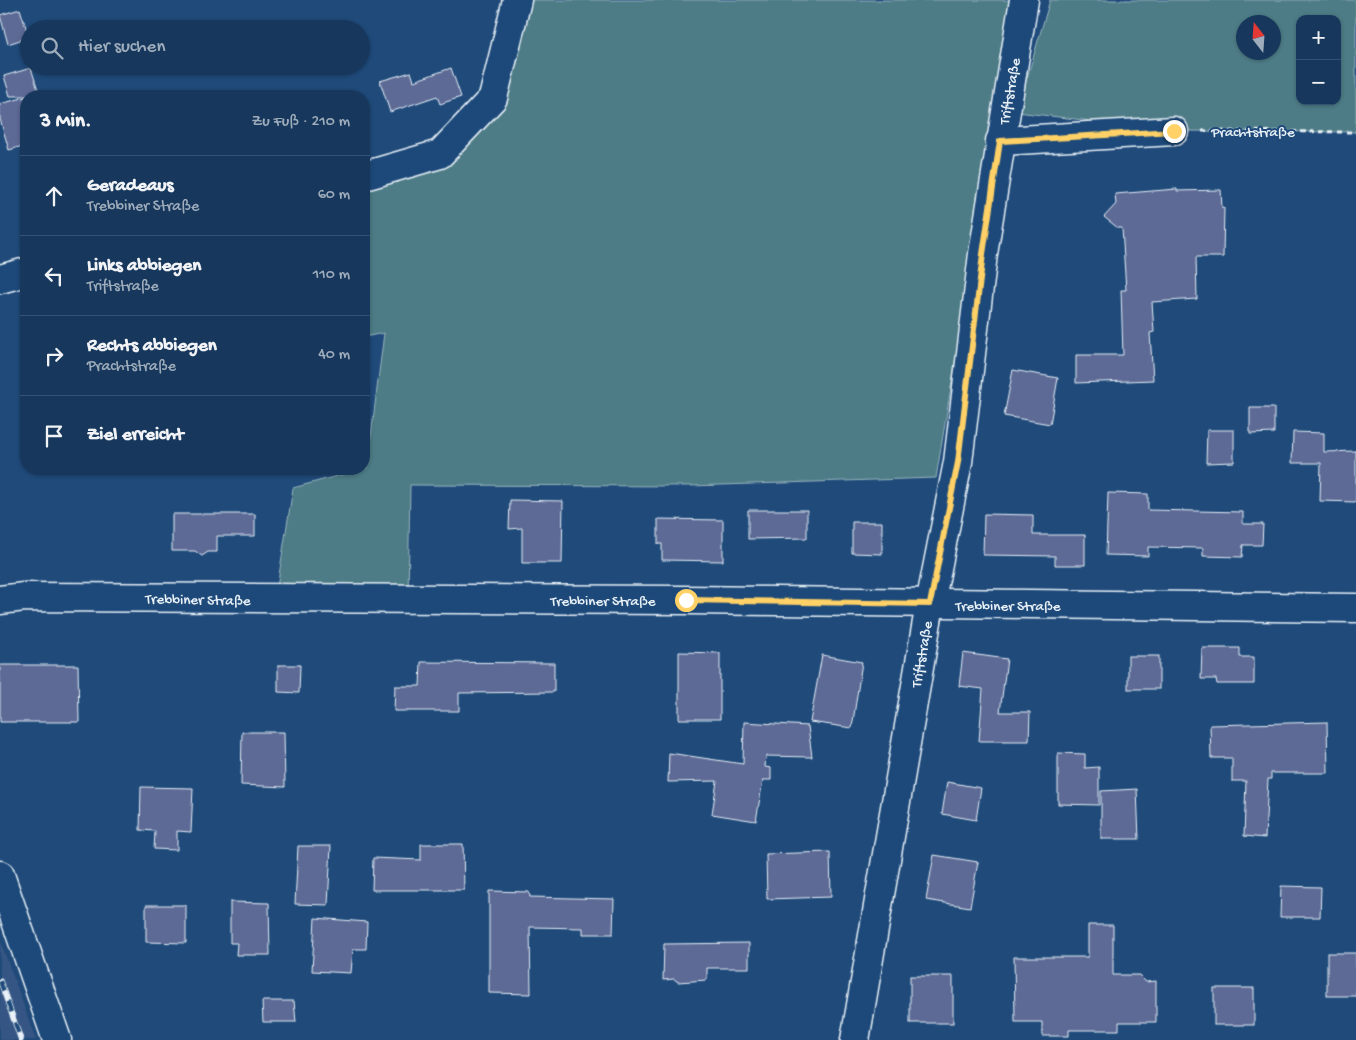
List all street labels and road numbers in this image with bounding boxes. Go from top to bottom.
street label: Triftstraße [996,56,1026,127]
street label: Prachtstraße [1210,124,1295,142]
street label: Trebbiner Straße [144,591,251,611]
street label: Trebbiner Straße [549,593,656,611]
street label: Trebbiner Straße [954,598,1061,616]
street label: Triftstraße [908,619,938,690]

